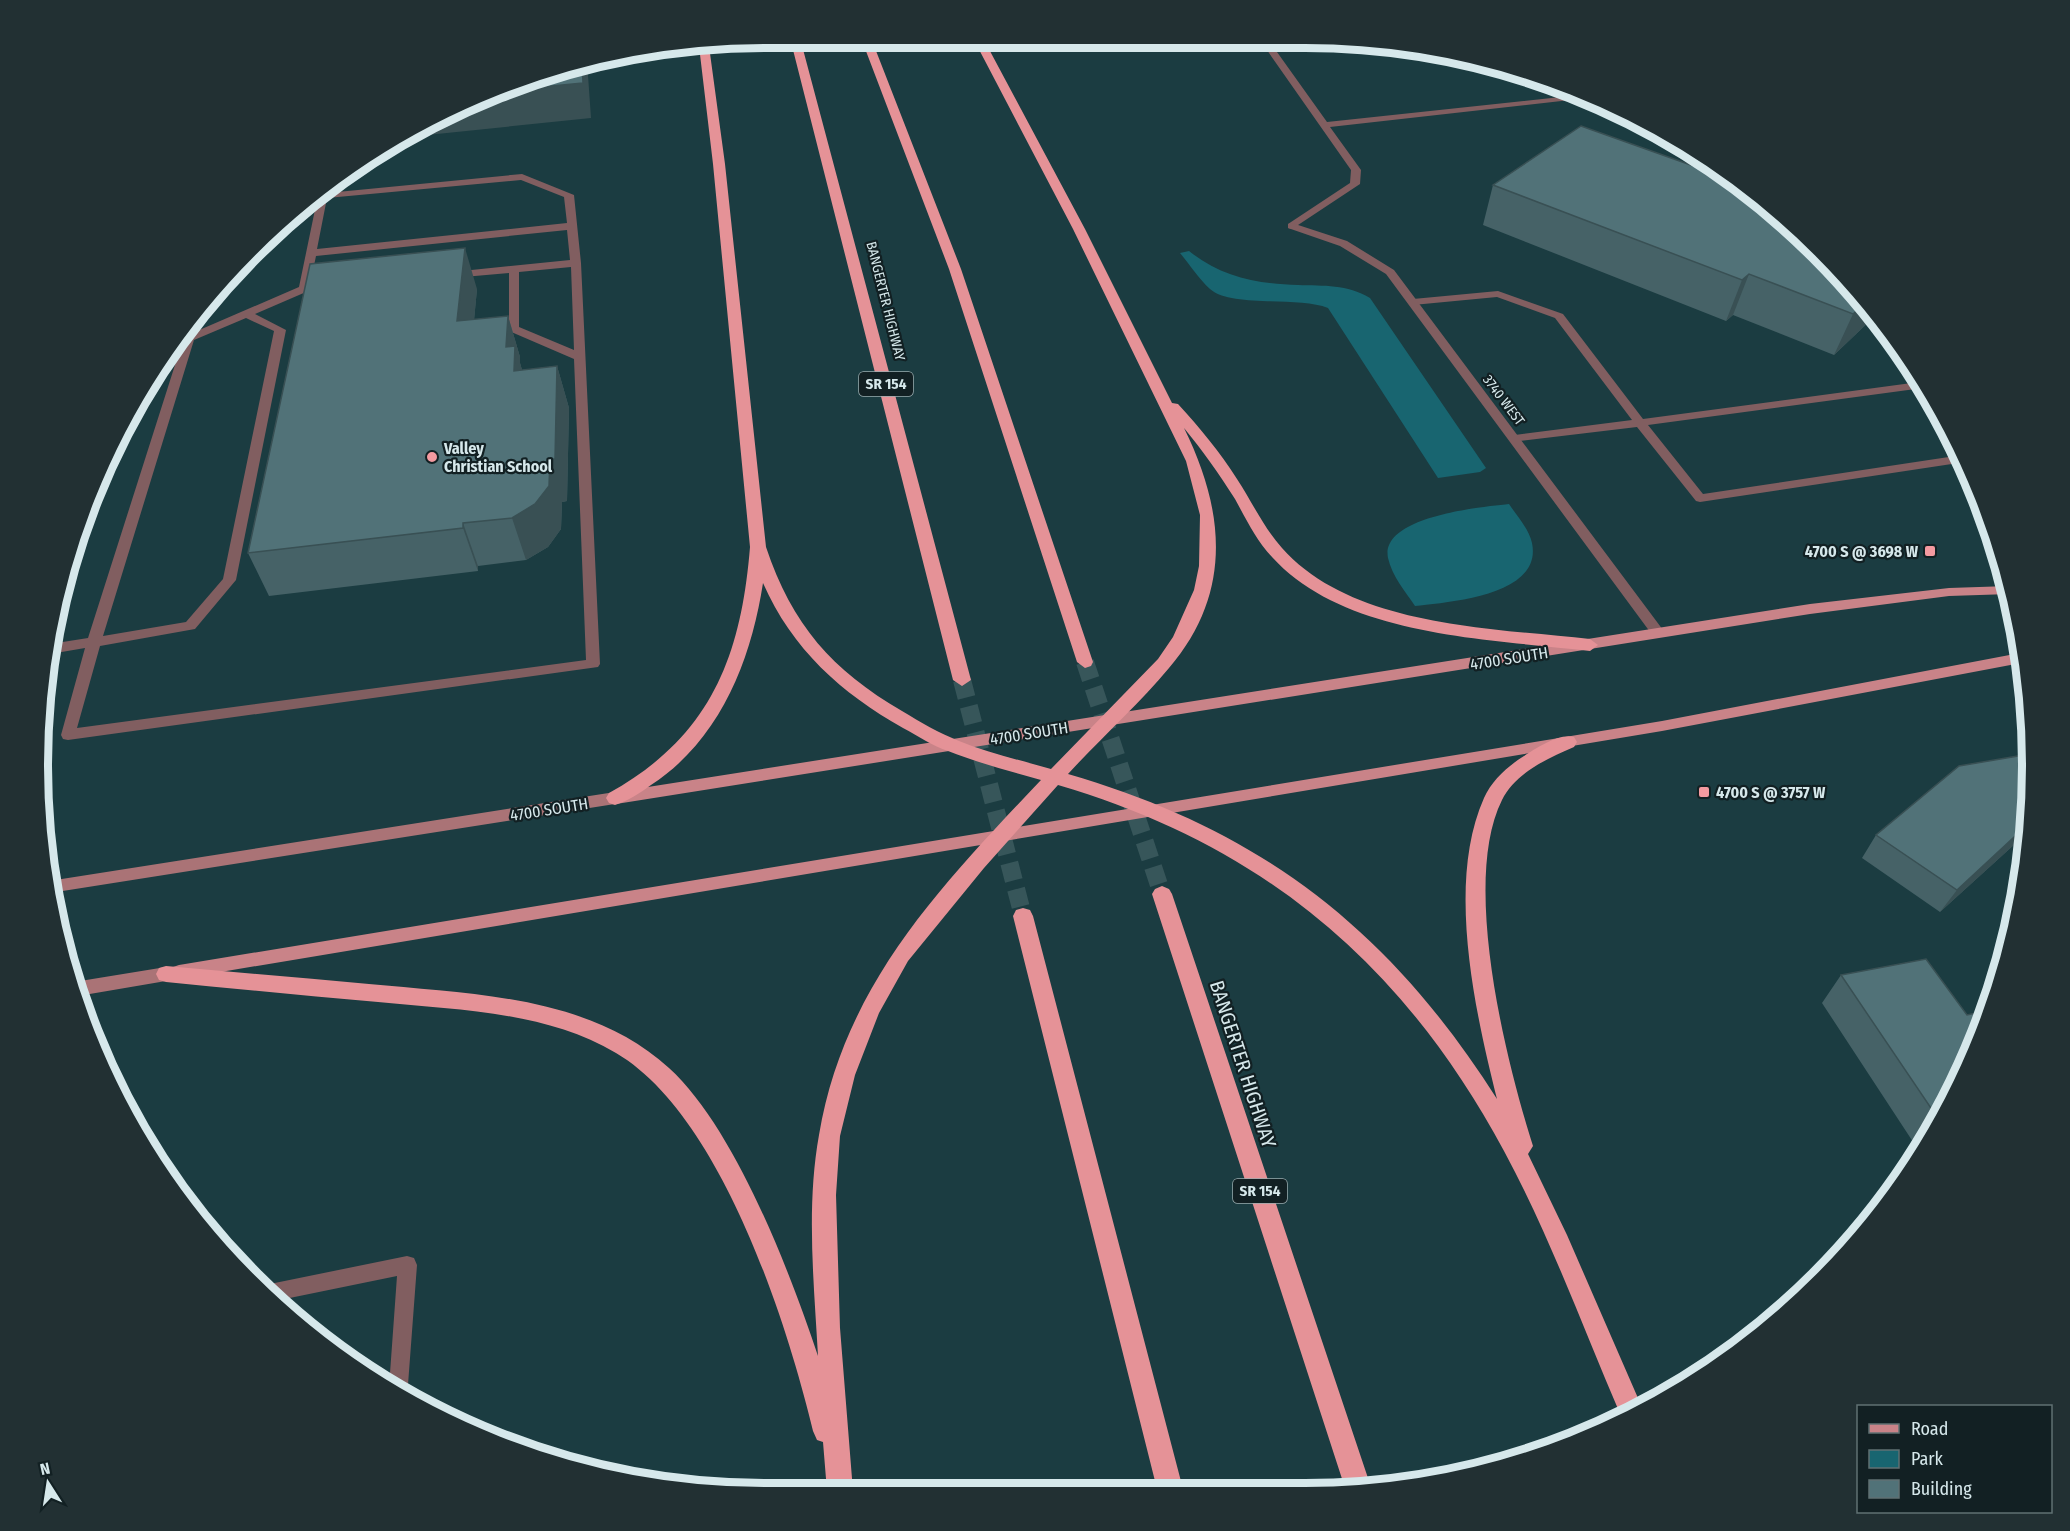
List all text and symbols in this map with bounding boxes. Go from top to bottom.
street label: BANGERTER HIGHWAY [862,240,909,362]
road number: SR 154 [859,372,913,396]
street label: 3740 WEST [1479,372,1528,429]
place label: Valley Christian School [443,439,553,476]
marker: Valley Christian School [425,450,439,464]
place label: 4700 S @ 3698 W [1805,542,1919,561]
marker: 4700 S @ 3698 W [1923,544,1937,558]
street label: 4700 SOUTH [1469,643,1549,674]
street label: 4700 SOUTH [989,718,1069,749]
place label: 4700 S @ 3757 W [1716,783,1826,802]
marker: 4700 S @ 3757 W [1697,785,1711,799]
street label: 4700 SOUTH [509,794,589,825]
street label: BANGERTER HIGHWAY [1205,977,1281,1151]
road number: SR 154 [1233,1179,1287,1203]
legend [1857,1405,2052,1513]
text: Road [1911,1418,1948,1440]
text: Park [1911,1448,1944,1470]
north arrow [18,1453,78,1513]
text: N [38,1459,52,1479]
text: Building [1911,1478,1972,1500]

